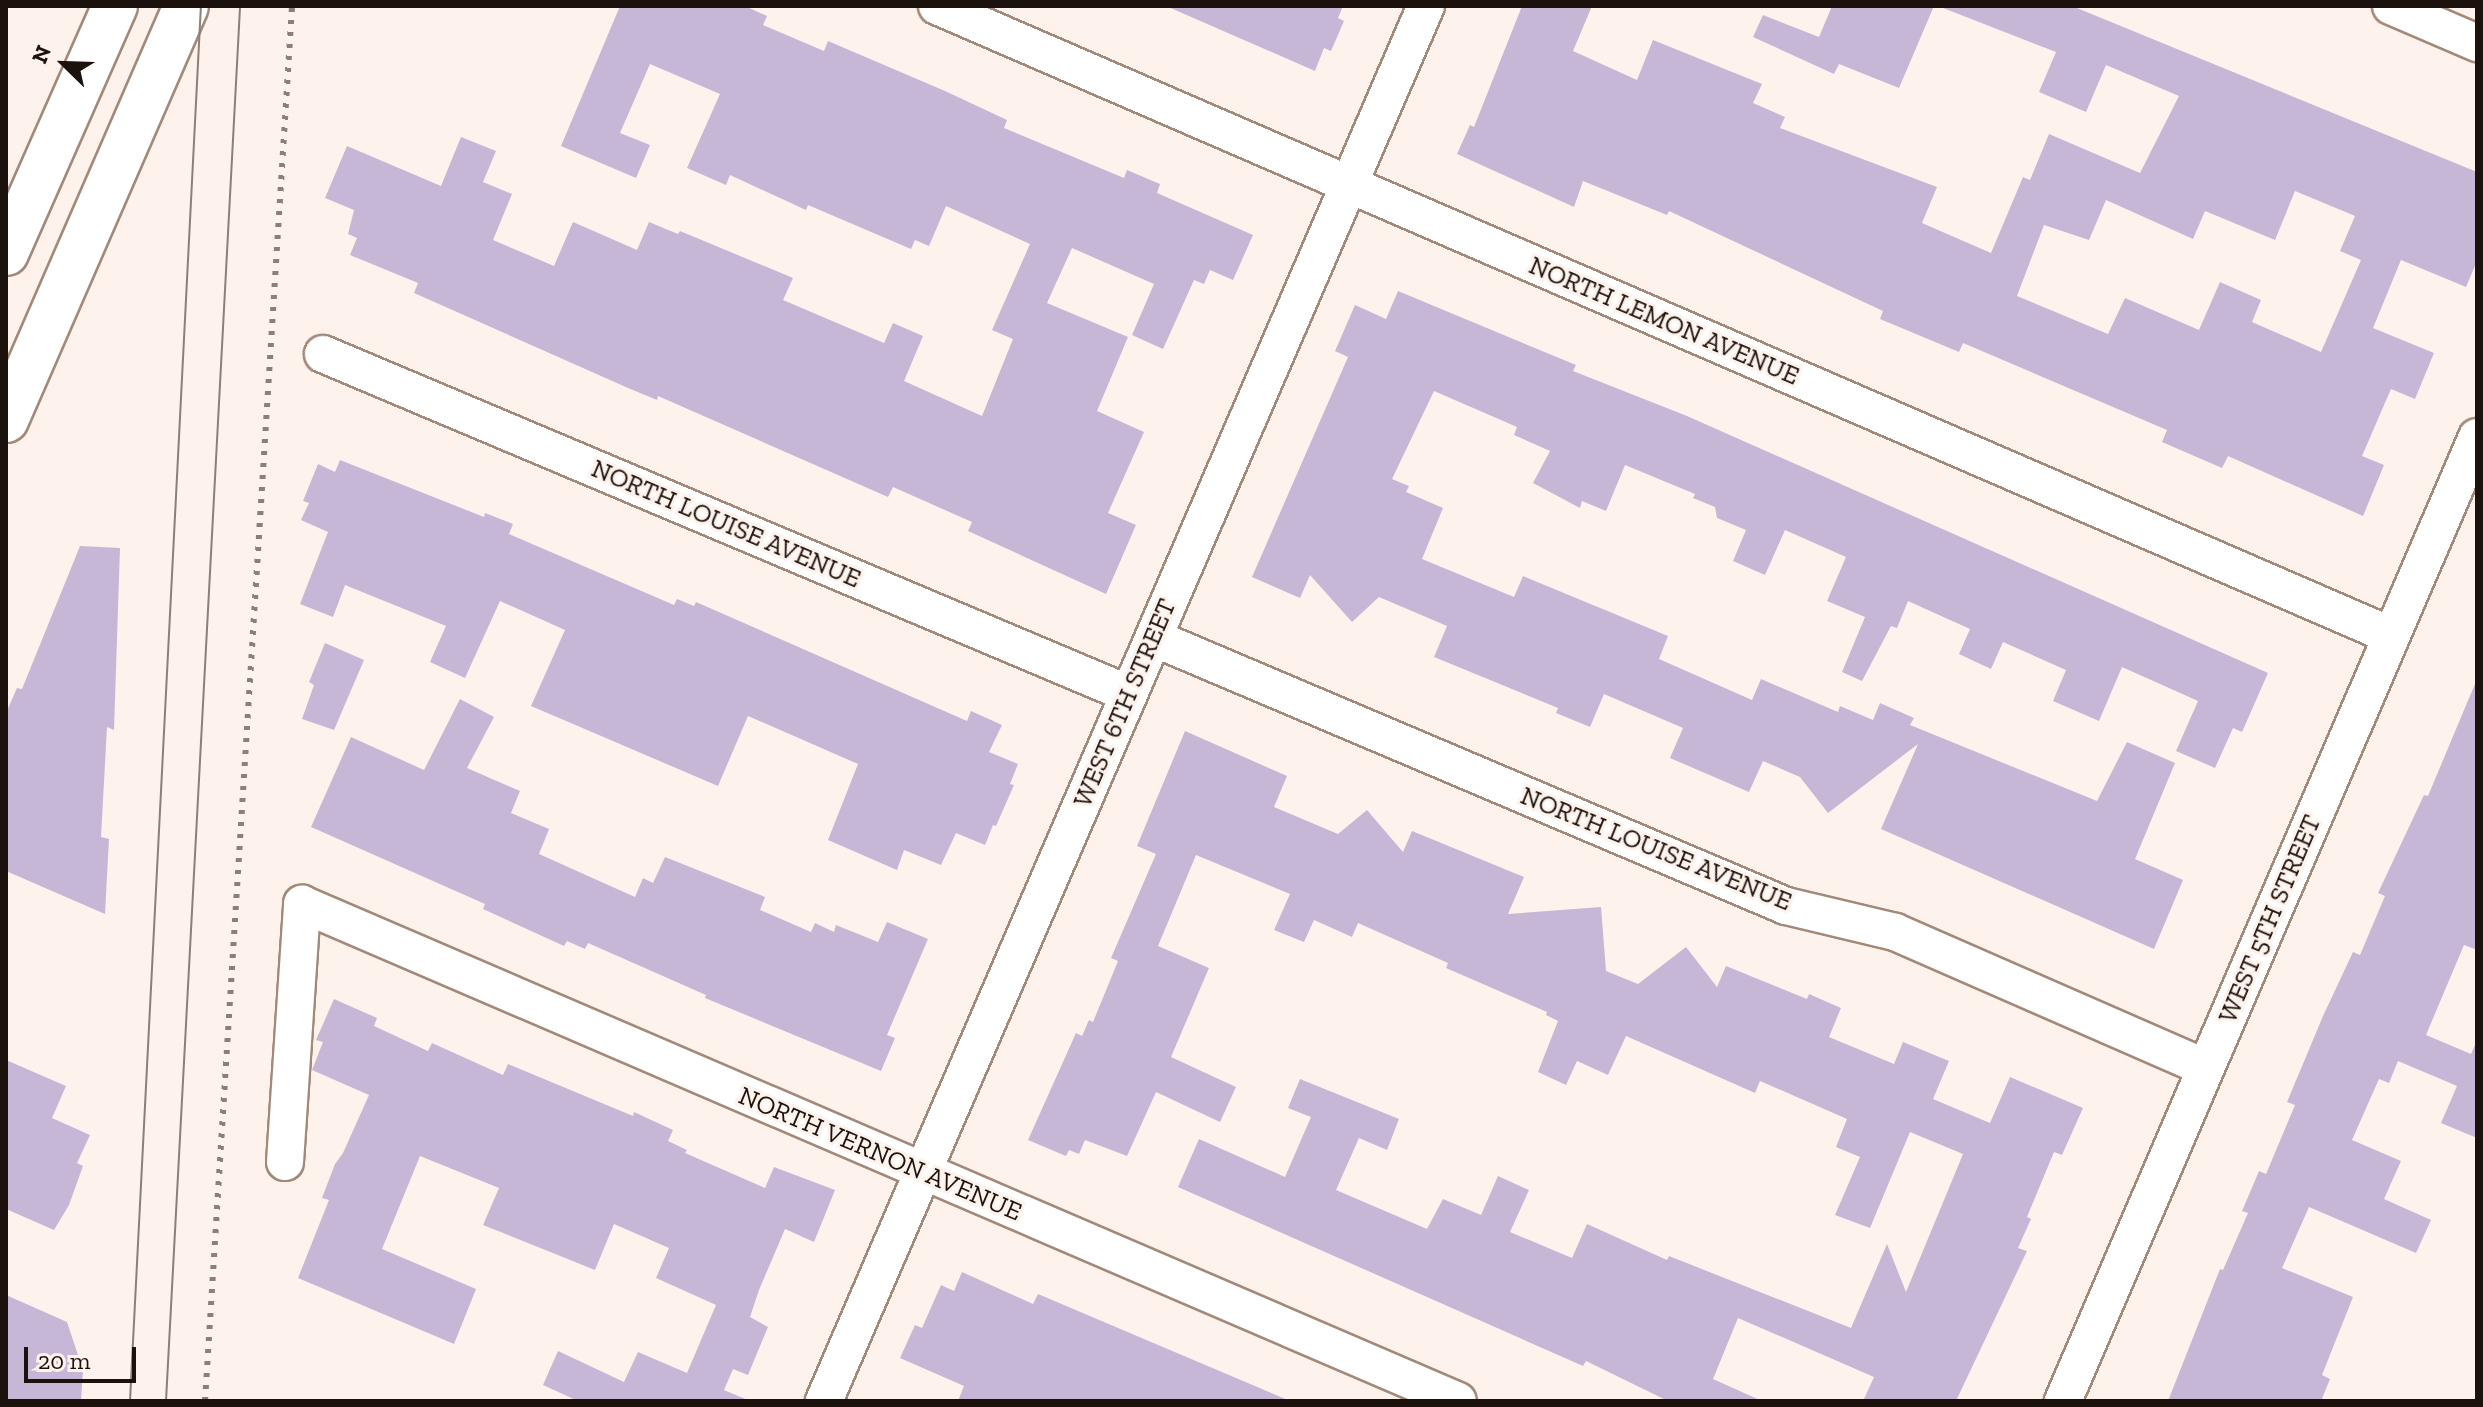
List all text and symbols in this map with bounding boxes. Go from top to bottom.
north arrow [24,24,104,104]
text: N [26,41,57,67]
street label: NORTH LEMON AVENUE [1524,250,1804,392]
street label: NORTH LOUISE AVENUE [586,453,866,595]
street label: WEST 6TH STREET [1067,594,1183,812]
street label: NORTH LOUISE AVENUE [1516,780,1796,918]
street label: WEST 5TH STREET [2212,810,2328,1028]
street label: NORTH VERNON AVENUE [733,1080,1027,1228]
scale bar [28,1331,140,1381]
text: 20 m [38,1346,90,1375]

